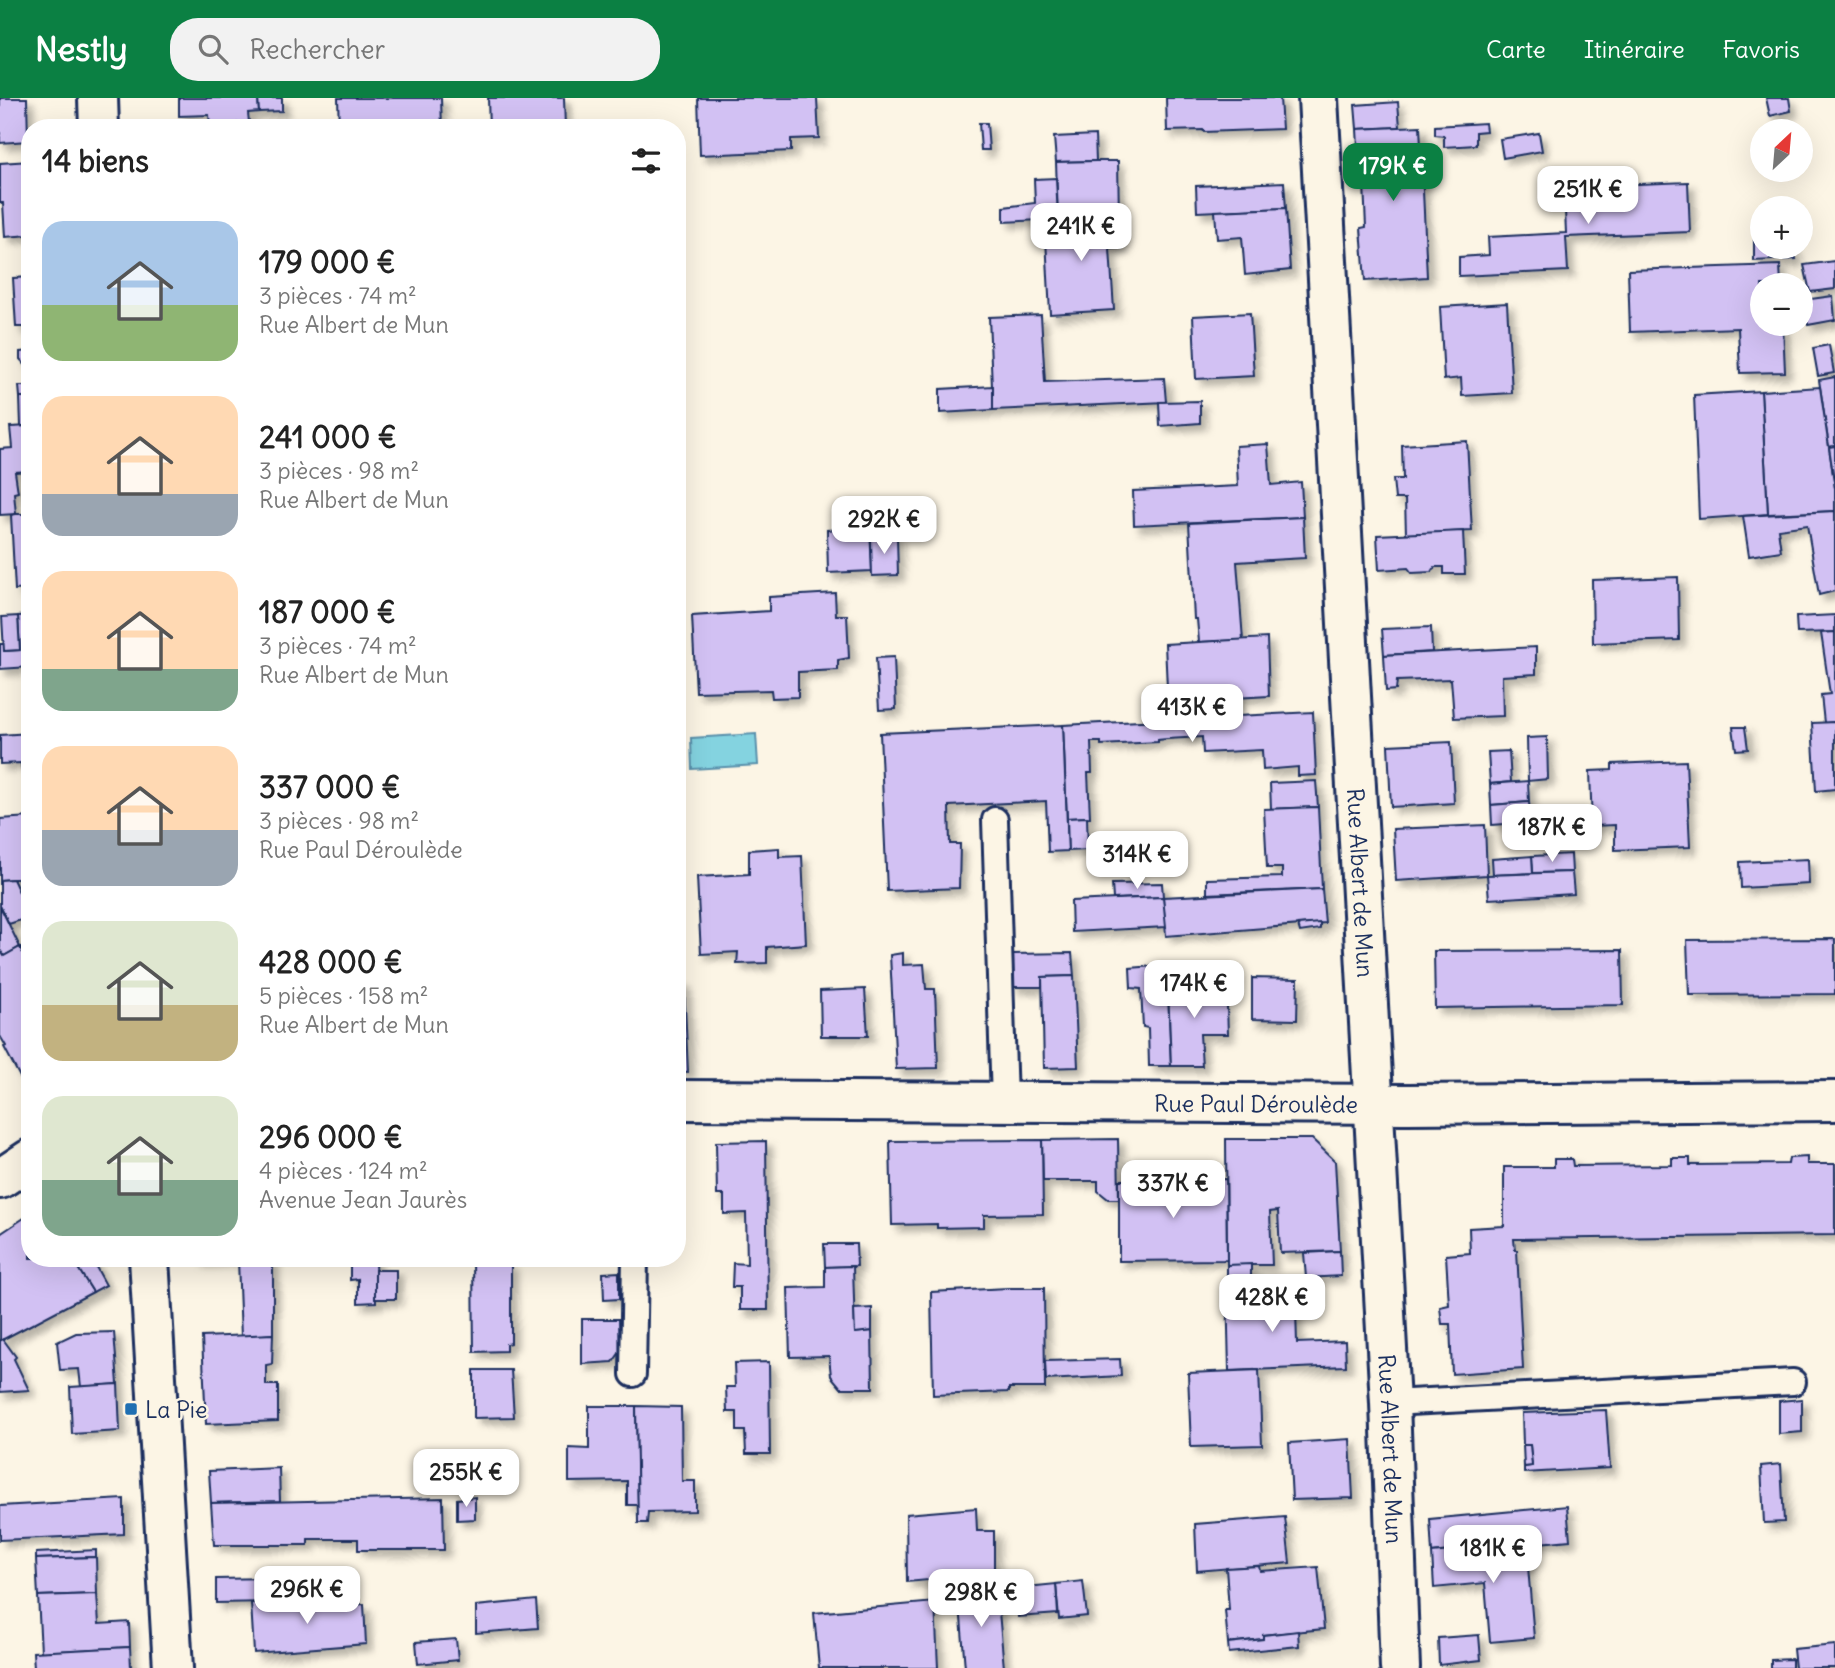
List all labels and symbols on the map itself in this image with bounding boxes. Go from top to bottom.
north arrow [1750,119,1813,182]
pin: 179K € [1336,144,1450,203]
pin: 251K € [1531,166,1645,226]
pin: 241K € [1024,204,1138,263]
pin: 292K € [827,496,941,556]
pin: 413K € [1135,684,1249,744]
street label: Rue Albert de Mun [1342,787,1381,978]
pin: 187K € [1495,804,1609,864]
pin: 314K € [1080,832,1194,891]
pin: 174K € [1137,960,1251,1020]
street label: Rue Paul Déroulède [1154,1088,1358,1118]
pin: 337K € [1116,1160,1230,1220]
pin: 428K € [1215,1274,1329,1334]
street label: Rue Albert de Mun [1373,1353,1410,1544]
place label: La Pie [145,1395,207,1424]
marker: La Pie [123,1401,139,1417]
pin: 255K € [409,1450,523,1509]
pin: 181K € [1436,1526,1550,1585]
pin: 296K € [250,1566,364,1626]
pin: 298K € [924,1570,1038,1629]

